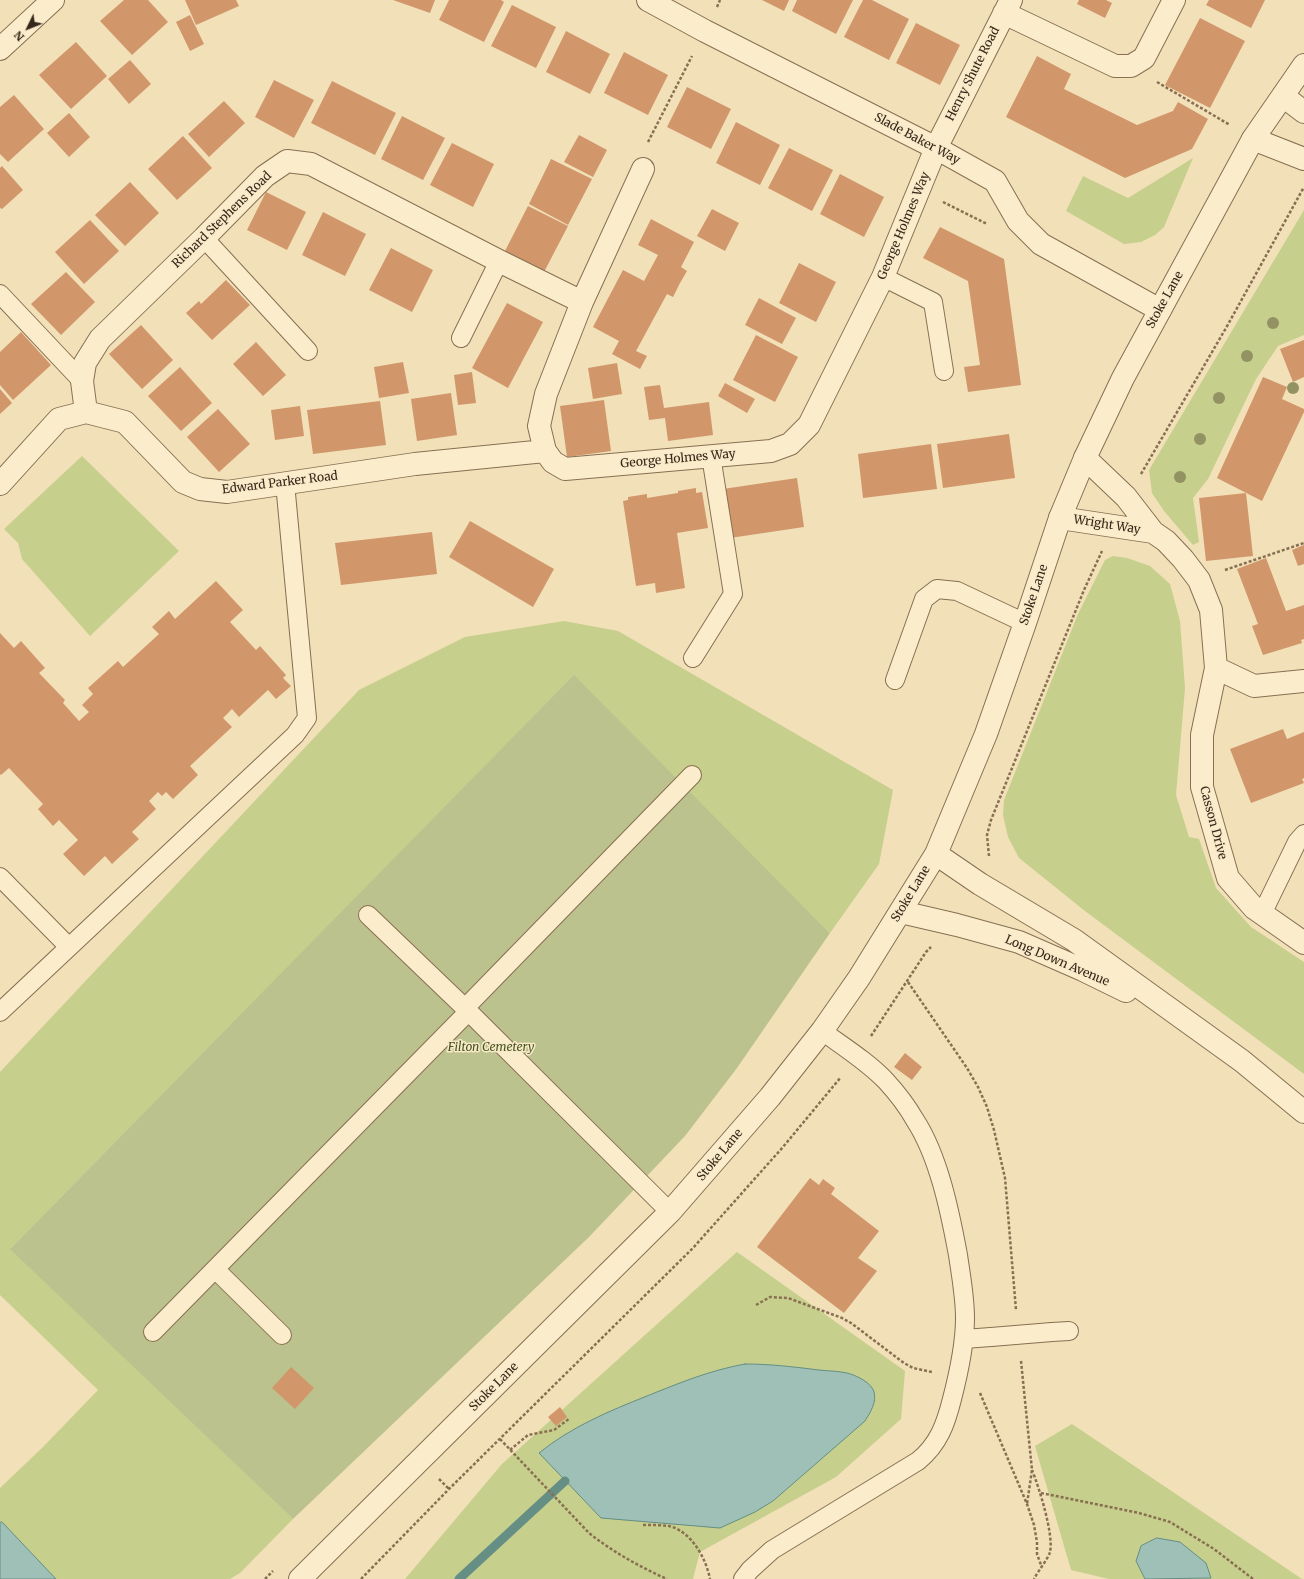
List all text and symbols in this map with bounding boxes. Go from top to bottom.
north arrow [8,8,48,48]
street label: Henry Shute Road [943,24,1003,124]
text: N [11,28,27,44]
street label: Slade Baker Way [872,110,962,168]
street label: Richard Stephens Road [169,169,275,271]
street label: George Holmes Way [875,170,933,282]
street label: Stoke Lane [1143,269,1187,331]
street label: George Holmes Way [620,447,736,471]
street label: Edward Parker Road [221,469,339,497]
street label: Wright Way [1072,513,1142,537]
street label: Stoke Lane [1017,563,1051,627]
street label: Casson Drive [1196,785,1230,861]
street label: Stoke Lane [889,863,933,925]
street label: Long Down Avenue [1003,932,1111,990]
park label: Filton Cemetery [448,1041,534,1055]
street label: Stoke Lane [694,1126,746,1184]
street label: Stoke Lane [467,1360,521,1414]

